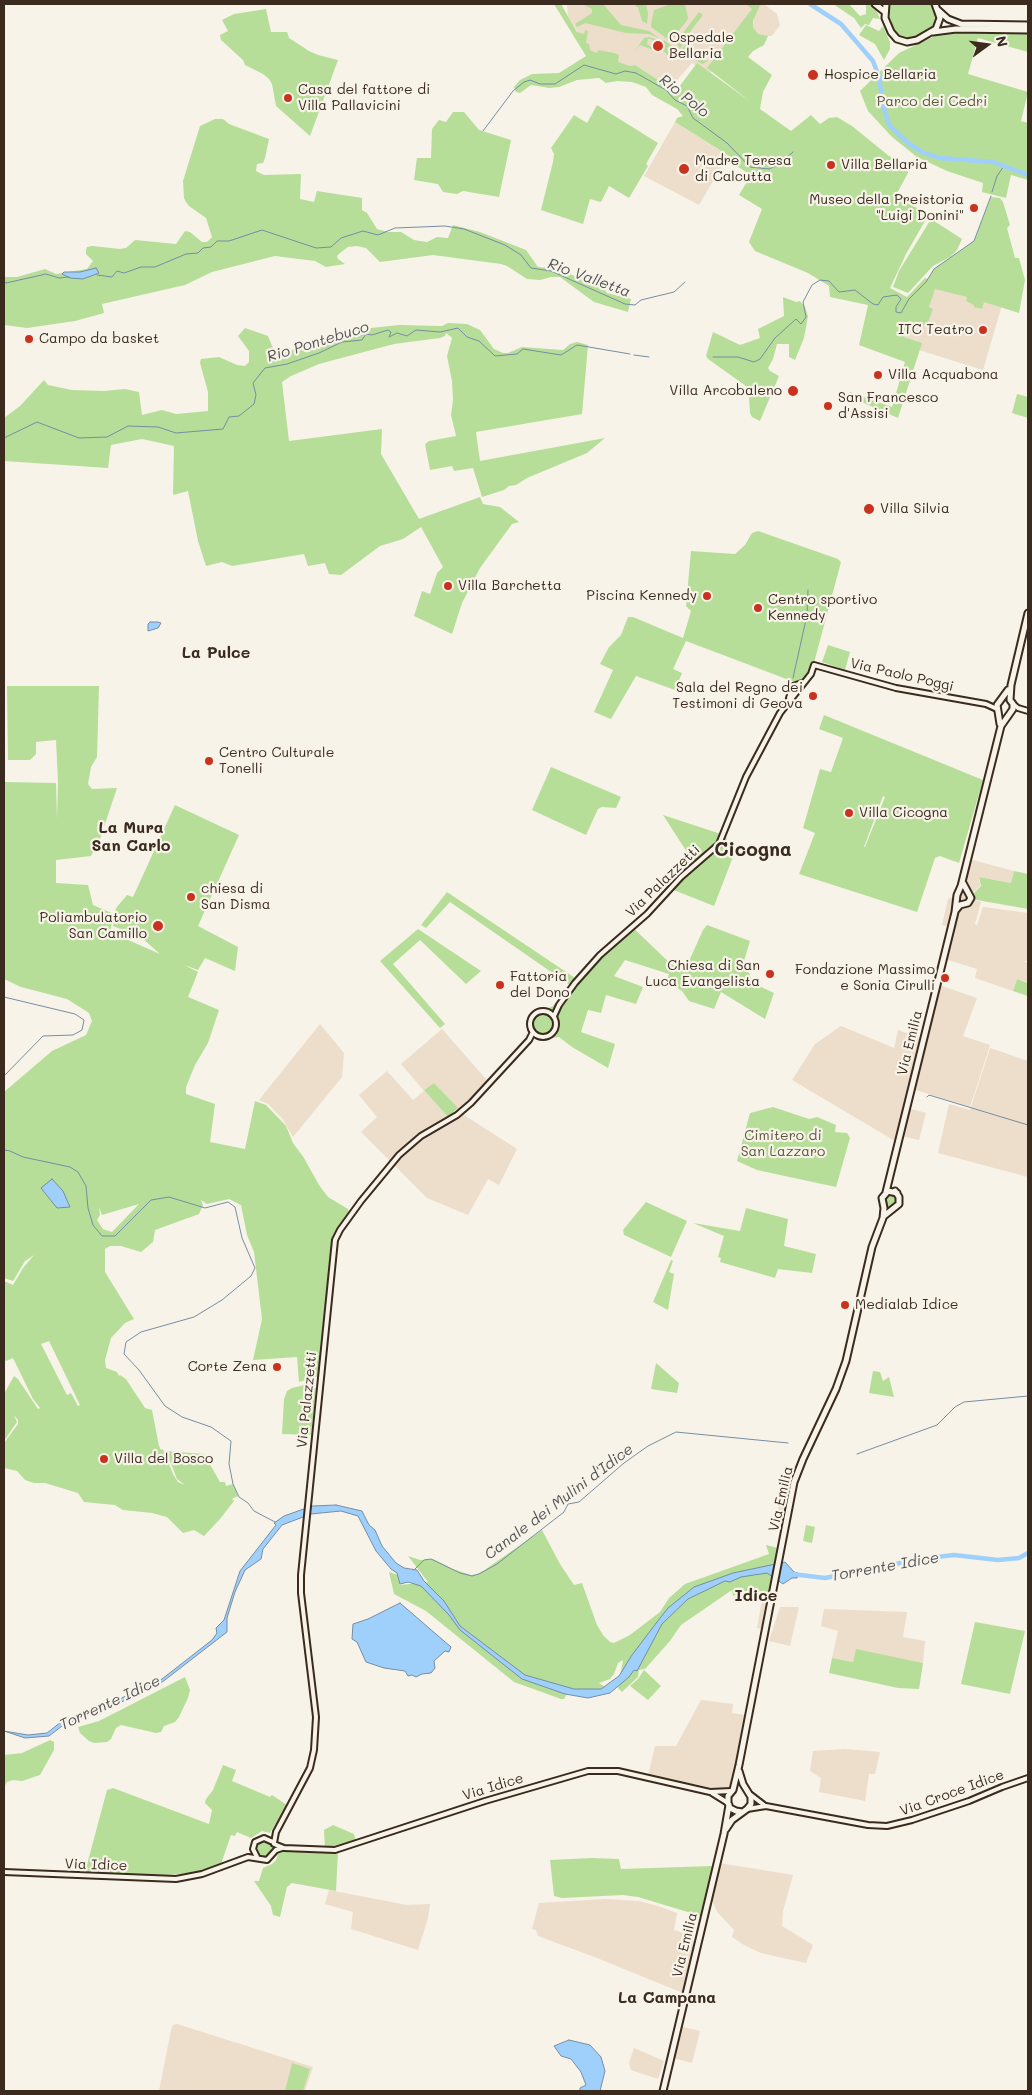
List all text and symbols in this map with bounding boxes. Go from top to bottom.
north arrow [962,20,1012,70]
place label: Ospedale Bellaria [669,30,734,62]
text: N [992,34,1013,49]
marker: Ospedale Bellaria [651,39,665,53]
place label: Hospice Bellaria [824,67,937,83]
marker: Hospice Bellaria [806,68,820,82]
water label: Rio Polo [656,71,712,121]
place label: Casa del fattore di Villa Pallavicini [298,82,430,114]
marker: Casa del fattore di Villa Pallavicini [282,92,294,104]
park label: Parco dei Cedri [877,94,987,110]
place label: Madre Teresa di Calcutta [695,153,792,186]
place label: Villa Bellaria [841,157,928,173]
marker: Villa Bellaria [825,159,837,171]
marker: Madre Teresa di Calcutta [677,162,691,176]
place label: Museo della Preistoria "Luigi Donini" [809,192,964,224]
marker: Museo della Preistoria "Luigi Donini" [968,202,980,214]
water label: Rio Valletta [545,255,633,301]
water label: Rio Pontebuco [265,318,371,366]
place label: ITC Teatro [898,322,973,338]
marker: ITC Teatro [977,324,989,336]
place label: Campo da basket [39,331,159,347]
marker: Campo da basket [23,333,35,345]
place label: Villa Acquabona [888,367,998,383]
marker: Villa Acquabona [872,369,884,381]
place label: Villa Arcobaleno [669,383,782,399]
marker: Villa Arcobaleno [786,384,800,398]
place label: San Francesco d'Assisi [838,390,938,422]
marker: San Francesco d'Assisi [822,400,834,412]
place label: Villa Silvia [880,501,950,517]
marker: Villa Silvia [862,502,876,516]
place label: Villa Barchetta [458,578,562,594]
marker: Villa Barchetta [442,580,454,592]
place label: Piscina Kennedy [586,588,697,604]
marker: Piscina Kennedy [701,590,713,602]
place label: Centro sportivo Kennedy [768,592,877,624]
marker: Centro sportivo Kennedy [752,602,764,614]
district label: La Pulce [182,643,250,663]
street label: Via Paolo Poggi [849,655,955,695]
place label: Sala del Regno dei Testimoni di Geova [672,680,803,712]
marker: Sala del Regno dei Testimoni di Geova [807,690,819,702]
place label: Centro Culturale Tonelli [219,745,334,778]
marker: Centro Culturale Tonelli [203,755,215,767]
place label: Villa Cicogna [859,805,948,821]
marker: Villa Cicogna [843,807,855,819]
district label: La Mura San Carlo [92,818,170,856]
district label: Cicogna [714,839,792,861]
street label: Via Palazzetti [622,841,704,921]
place label: chiesa di San Disma [201,881,270,914]
marker: chiesa di San Disma [185,891,197,903]
place label: Poliambulatorio San Camillo [40,910,147,942]
marker: Poliambulatorio San Camillo [151,919,165,933]
place label: Chiesa di San Luca Evangelista [645,958,760,990]
place label: Fondazione Massimo e Sonia Cirulli [795,962,935,994]
marker: Chiesa di San Luca Evangelista [764,968,776,980]
place label: Fattoria del Dono [510,969,570,1002]
marker: Fondazione Massimo e Sonia Cirulli [939,972,951,984]
marker: Fattoria del Dono [494,979,506,991]
street label: Via Emilia [894,1009,926,1077]
park label: Cimitero di San Lazzaro [741,1128,825,1160]
place label: Medialab Idice [855,1297,959,1313]
marker: Medialab Idice [839,1299,851,1311]
street label: Via Palazzetti [294,1351,320,1449]
place label: Corte Zena [188,1359,267,1375]
marker: Corte Zena [271,1361,283,1373]
water label: Canale dei Mulini d'Idice [481,1440,637,1564]
place label: Villa del Bosco [114,1451,213,1467]
marker: Villa del Bosco [98,1453,110,1465]
street label: Via Emilia [765,1465,797,1533]
water label: Torrente Idice [830,1549,940,1585]
district label: Idice [735,1586,777,1606]
water label: Torrente Idice [57,1672,163,1734]
street label: Via Croce Idice [898,1766,1006,1820]
street label: Via Idice [461,1770,525,1804]
street label: Via Idice [64,1856,128,1874]
street label: Via Emilia [669,1911,701,1979]
district label: La Campana [618,1988,716,2008]

